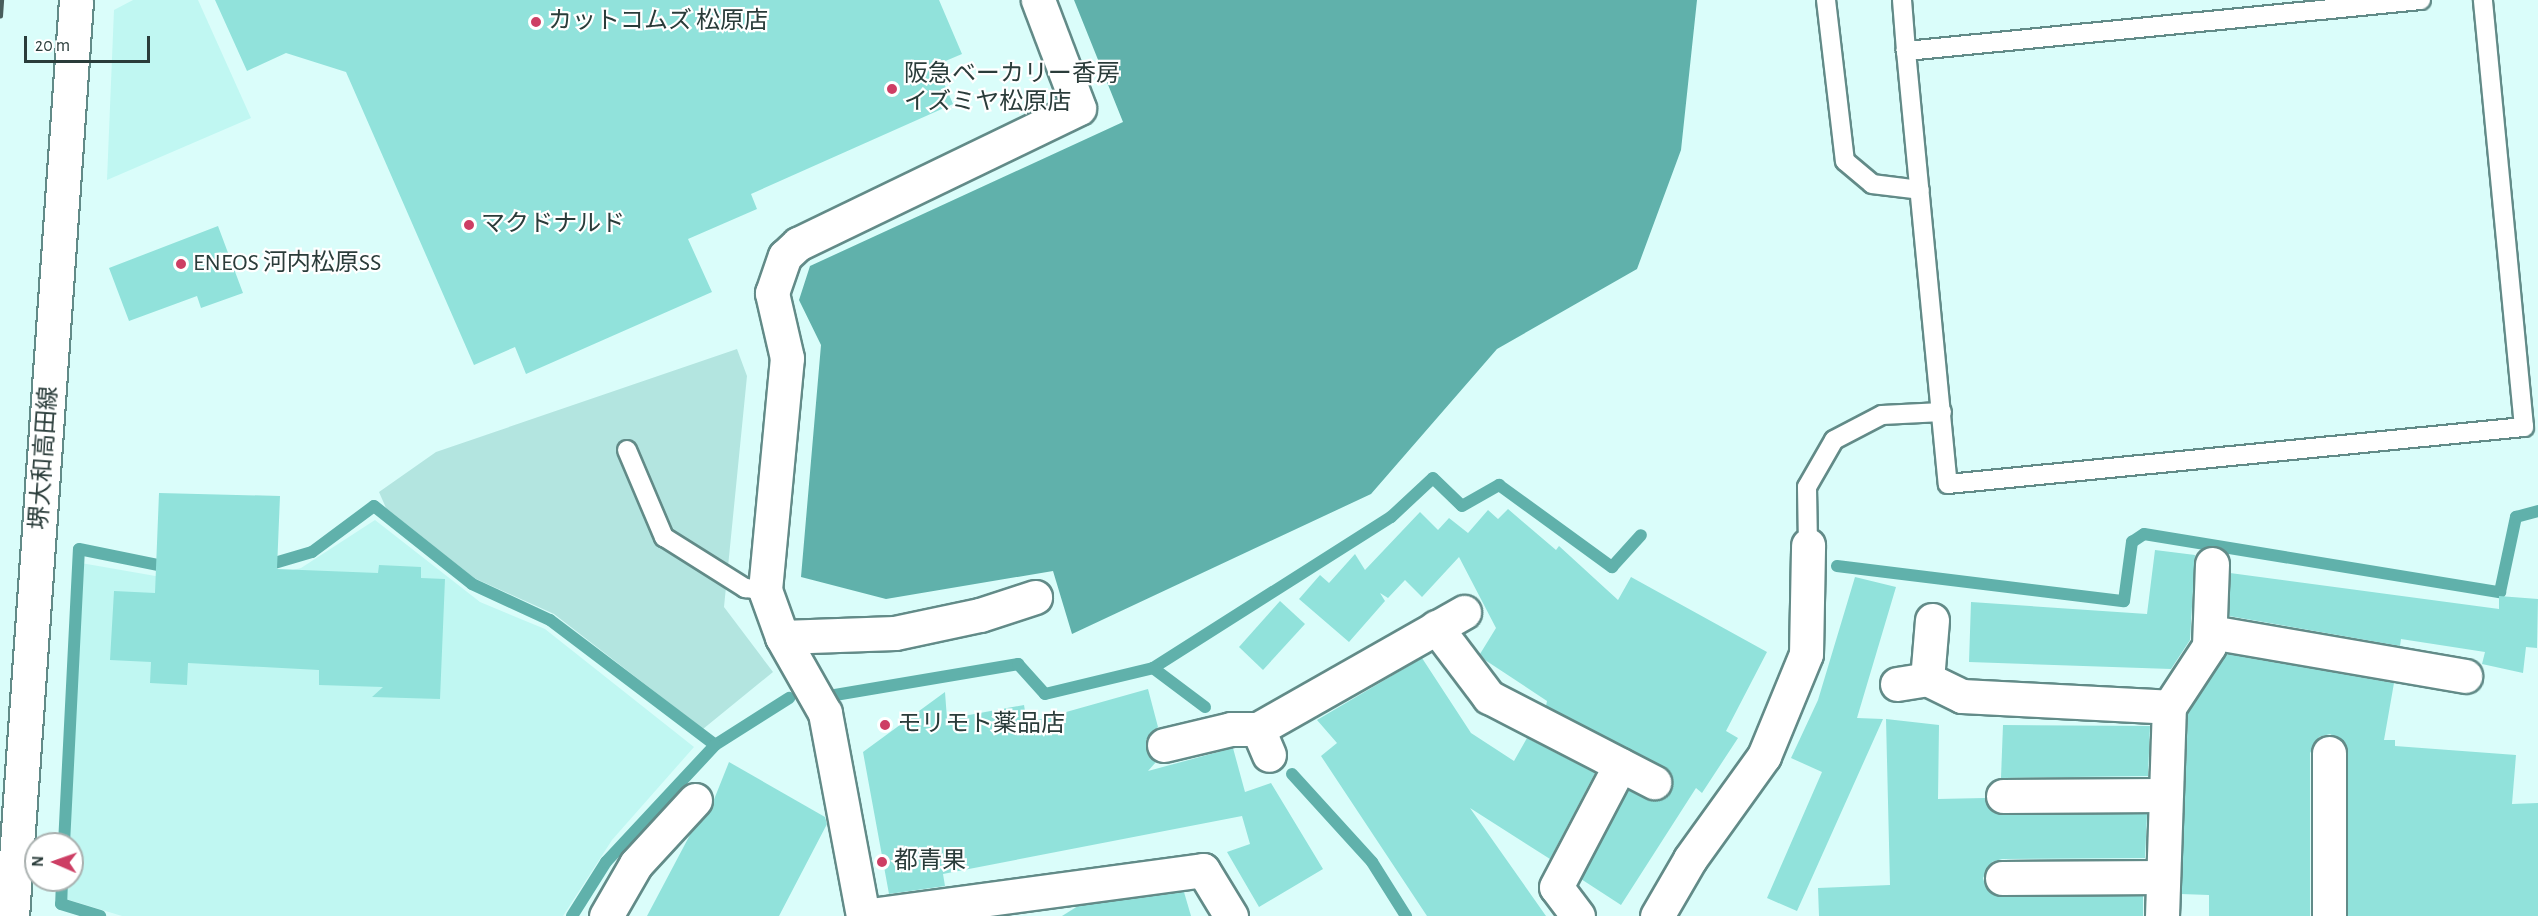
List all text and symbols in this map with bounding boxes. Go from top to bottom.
place label: カットコムズ 松原店 [548,8,768,36]
marker: カットコムズ 松原店 [529,15,543,29]
scale bar [27,24,153,62]
text: 20 m [35,37,70,55]
place label: 阪急ベーカリー香房 イズミヤ松原店 [904,61,1120,117]
marker: 阪急ベーカリー香房 イズミヤ松原店 [885,82,899,96]
place label: マクドナルド [481,211,625,239]
marker: マクドナルド [462,218,476,232]
place label: ENEOS 河内松原SS [193,250,381,278]
marker: ENEOS 河内松原SS [174,257,188,271]
street label: 堺大和高田線 [26,385,64,531]
place label: モリモト薬品店 [897,711,1065,739]
marker: モリモト薬品店 [878,718,892,732]
north arrow [24,832,84,892]
place label: 都青果 [894,848,966,876]
marker: 都青果 [875,855,889,869]
text: N [30,856,46,867]

